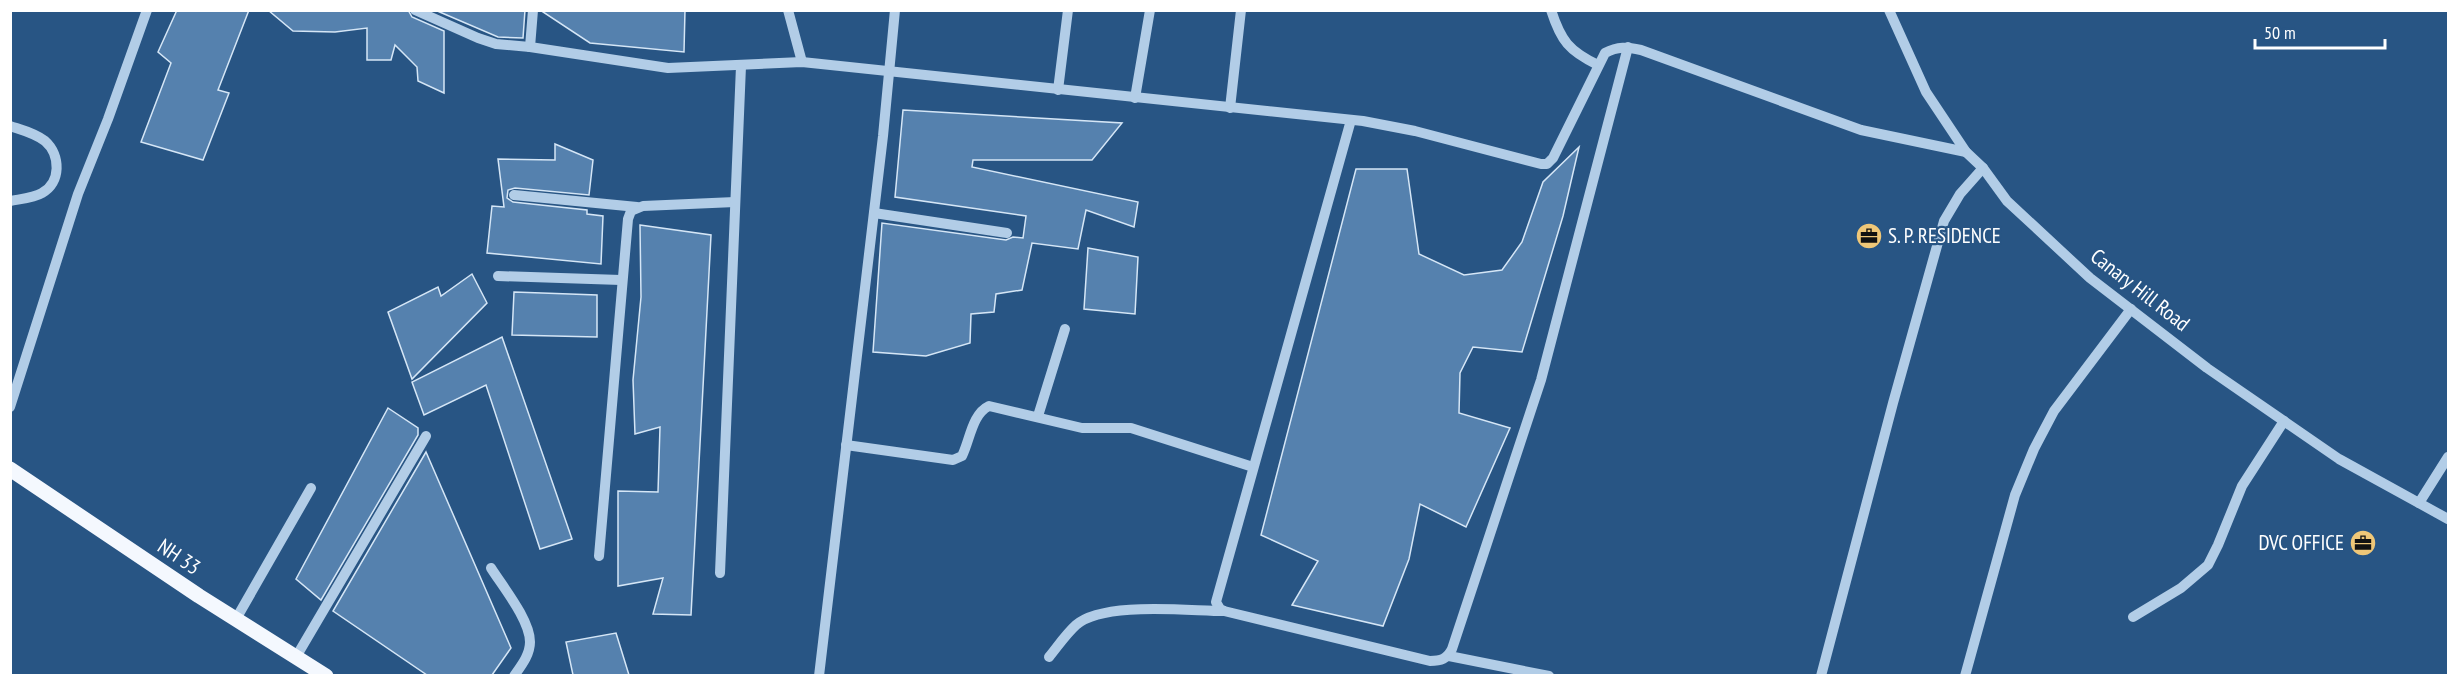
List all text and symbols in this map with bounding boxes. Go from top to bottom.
scale bar [2255,12,2386,50]
text: 50 m [2264,21,2296,44]
office icon: S. P. RESIDENCE [1854,221,1884,251]
place label: S. P. RESIDENCE [1888,222,2001,249]
street label: Canary Hill Road [2085,242,2195,337]
office icon: DVC OFFICE [2348,528,2378,558]
place label: DVC OFFICE [2258,529,2344,556]
street label: NH 33 [153,533,206,581]

